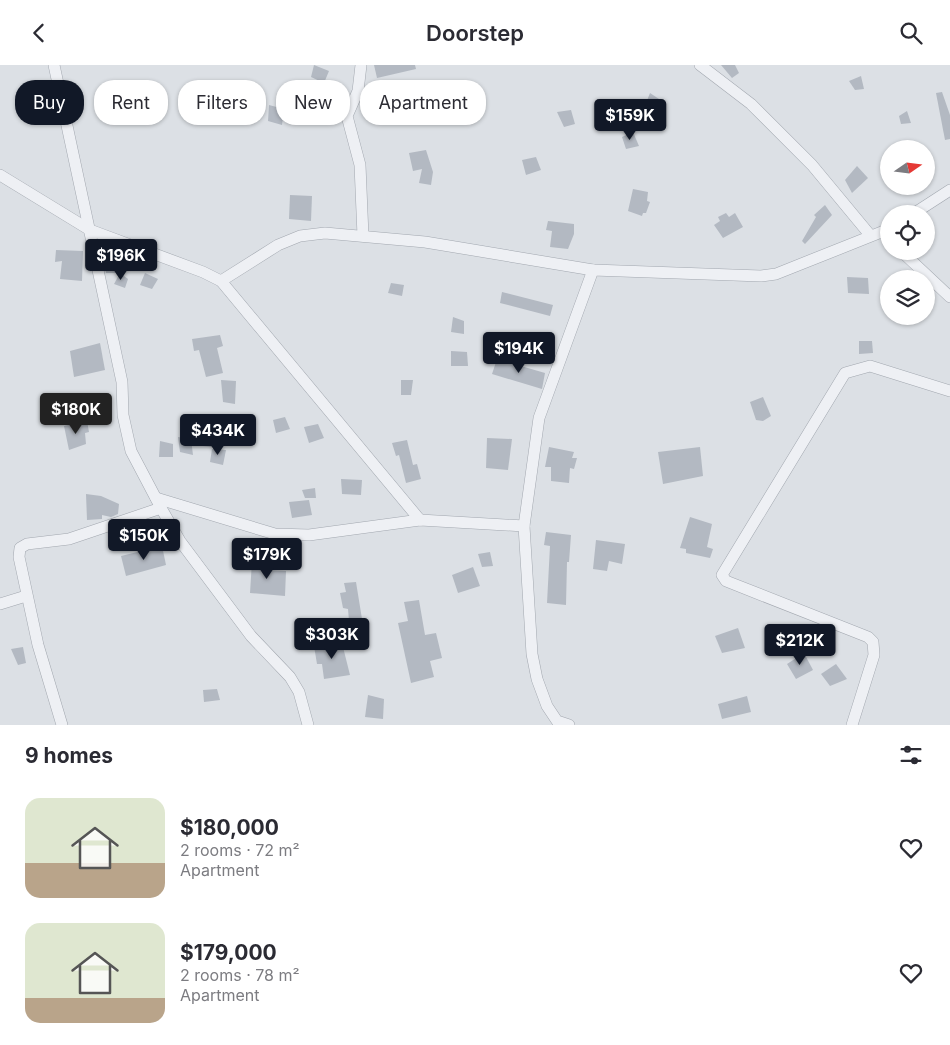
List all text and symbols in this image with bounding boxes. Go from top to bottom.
icon: back [25,19,53,47]
icon: search [897,19,925,47]
text: Doorstep [426,20,524,46]
chip: Buy [15,80,84,125]
chip: Rent [94,80,168,125]
chip: Filters [178,80,266,125]
chip: New [276,80,350,125]
chip: Apartment [360,80,486,125]
pin: $159K [595,99,665,141]
text: $159K [605,105,655,125]
north arrow [880,140,935,195]
map controls [880,140,935,325]
button: locate [880,205,935,260]
pin: $196K [86,239,156,281]
text: $196K [96,245,146,265]
button: layers [880,270,935,325]
pin: $194K [484,331,554,374]
text: $194K [494,338,544,358]
pin: $180K [41,393,111,435]
text: $180K [51,399,101,419]
pin: $434K [183,413,253,456]
text: $434K [191,420,245,440]
pin: $150K [109,519,179,561]
text: $150K [119,525,169,545]
pin: $179K [232,537,302,580]
text: $179K [243,544,291,564]
pin: $303K [297,617,367,660]
pin: $212K [765,623,835,666]
text: $303K [305,624,359,644]
text: $212K [775,630,825,650]
icon: filters [897,741,925,769]
text: 9 homes [25,743,113,768]
text: $180,000 [180,815,279,840]
icon: home [65,818,125,878]
icon: heart [897,834,925,862]
text: 2 rooms · 72 m² [180,840,300,860]
text: Apartment [180,860,260,880]
text: $179,000 [180,940,277,965]
icon: home [65,943,125,1003]
icon: heart [897,959,925,987]
text: 2 rooms · 78 m² [180,965,300,985]
text: Apartment [180,985,260,1005]

